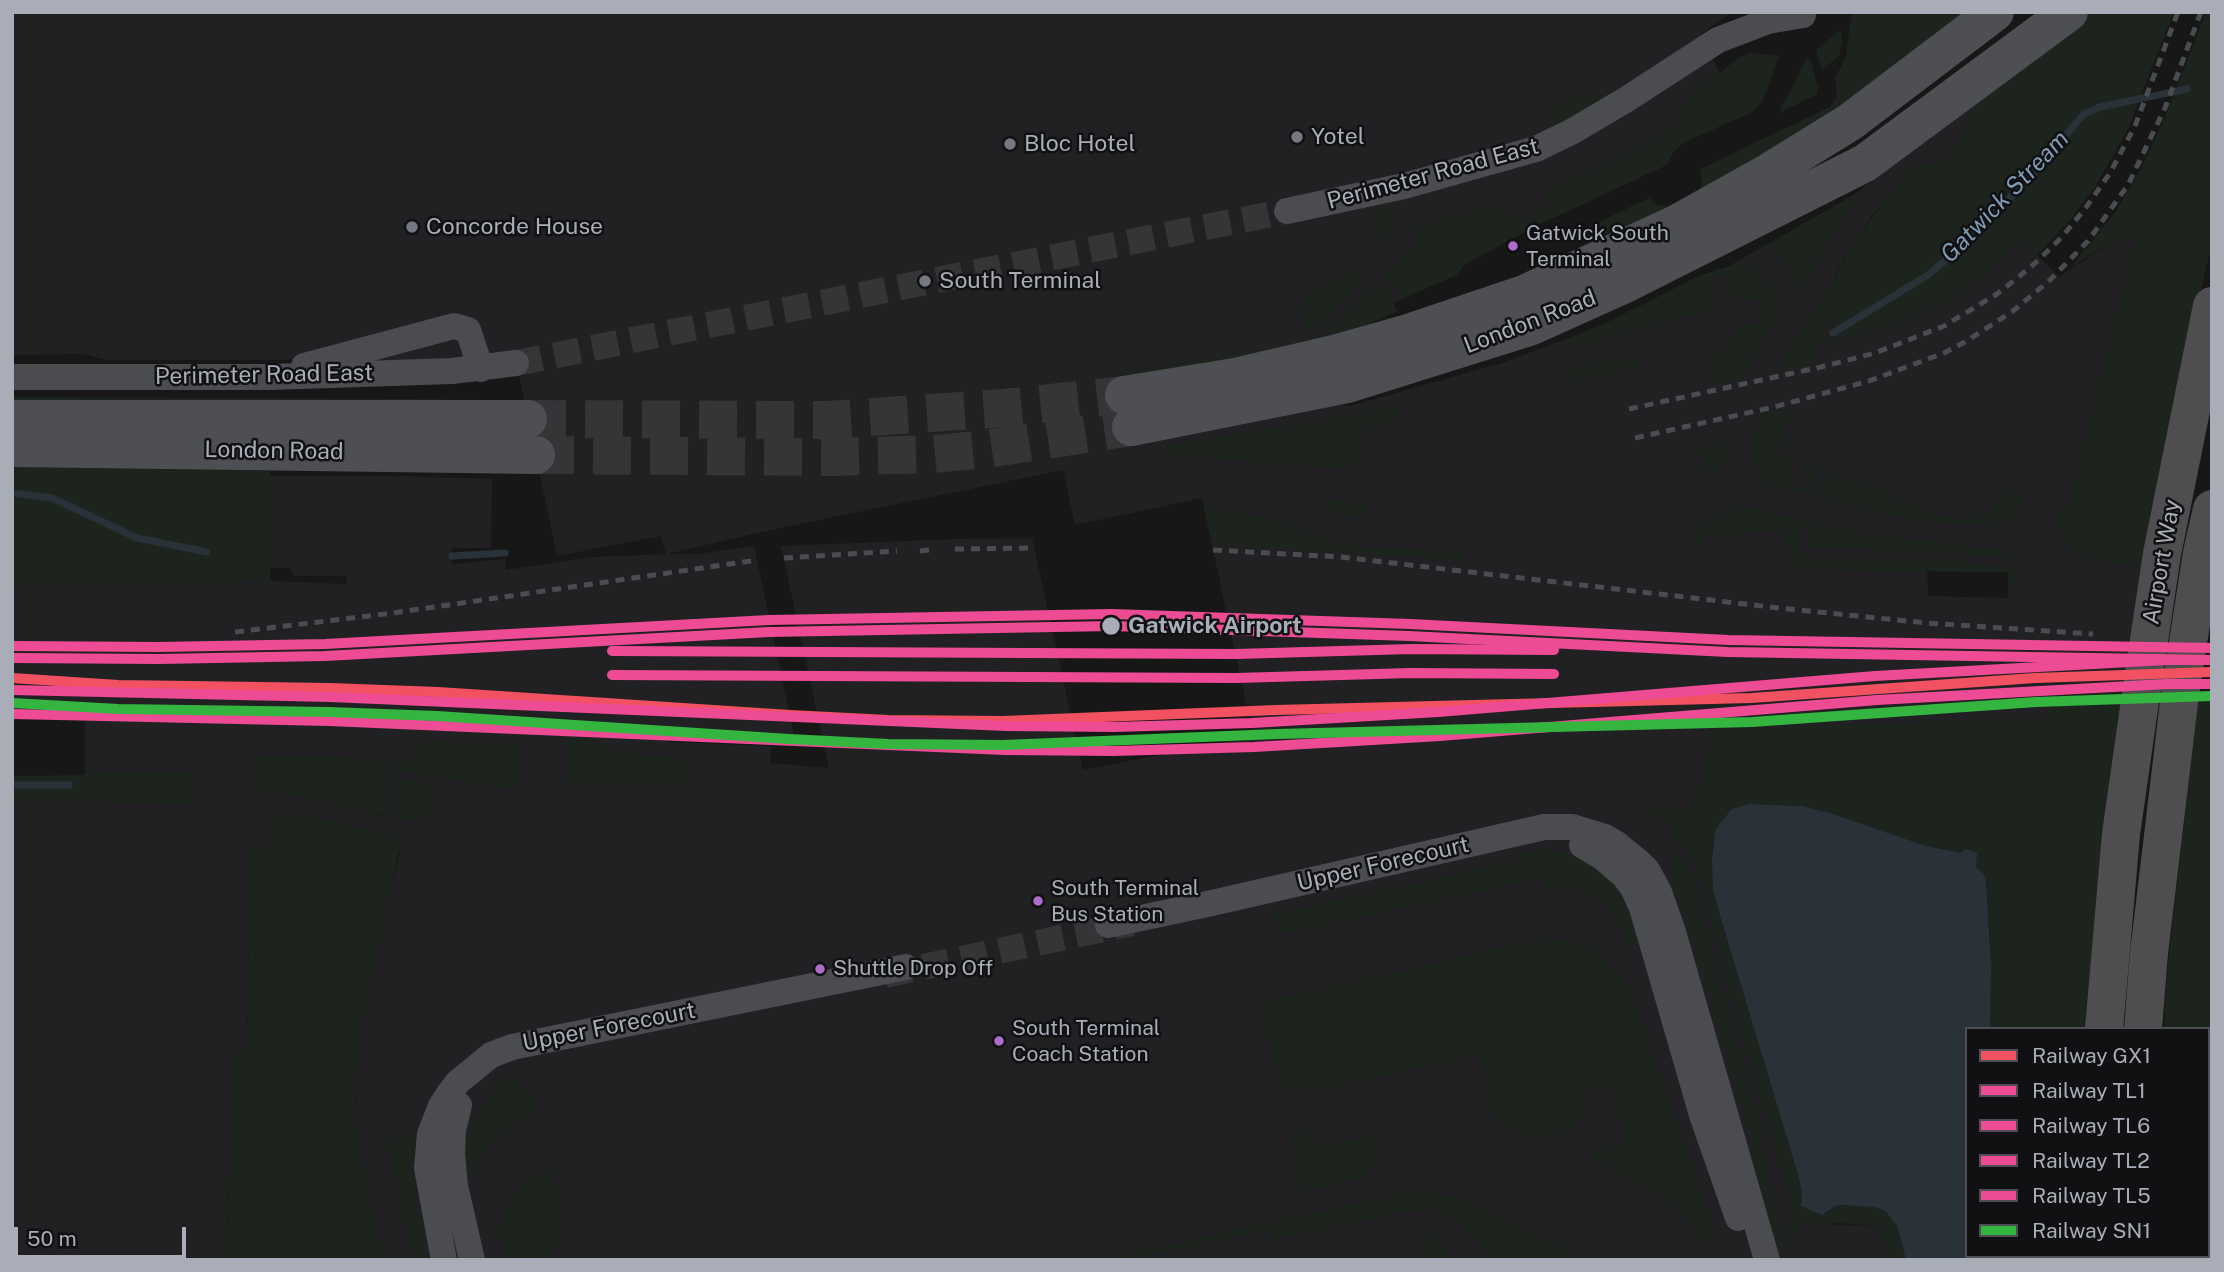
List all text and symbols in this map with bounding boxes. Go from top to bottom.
place label: Yotel [1311,123,1365,151]
water label: Gatwick Stream [1935,125,2075,269]
marker: Yotel [1289,129,1305,145]
place label: Bloc Hotel [1024,130,1135,158]
street label: Perimeter Road East [1324,132,1542,216]
marker: Bloc Hotel [1002,136,1018,152]
place label: Concorde House [426,213,603,241]
marker: Concorde House [404,219,420,235]
place label: Gatwick South Terminal [1526,221,1669,271]
marker: Gatwick South Terminal [1506,239,1520,253]
place label: South Terminal [939,267,1101,295]
marker: South Terminal [917,273,933,289]
street label: London Road [1460,284,1600,360]
street label: Perimeter Road East [155,359,373,391]
street label: London Road [204,436,344,466]
street label: Airport Way [2137,497,2187,627]
place label: Gatwick Airport [1128,612,1302,640]
marker: Gatwick Airport [1100,615,1122,637]
street label: Upper Forecourt [1294,831,1472,897]
place label: South Terminal Bus Station [1051,876,1199,926]
marker: South Terminal Bus Station [1031,894,1045,908]
place label: Shuttle Drop Off [833,956,993,982]
marker: Shuttle Drop Off [813,962,827,976]
street label: Upper Forecourt [520,997,698,1057]
place label: South Terminal Coach Station [1012,1016,1160,1066]
legend [1965,1027,2210,1258]
marker: South Terminal Coach Station [992,1034,1006,1048]
text: Railway GX1 [2032,1043,2151,1068]
text: Railway TL1 [2032,1078,2146,1103]
text: Railway TL6 [2032,1113,2150,1138]
text: Railway TL2 [2032,1148,2150,1173]
text: Railway TL5 [2032,1183,2151,1208]
scale bar [18,1212,189,1256]
text: Railway SN1 [2032,1218,2151,1243]
text: 50 m [27,1226,77,1251]

